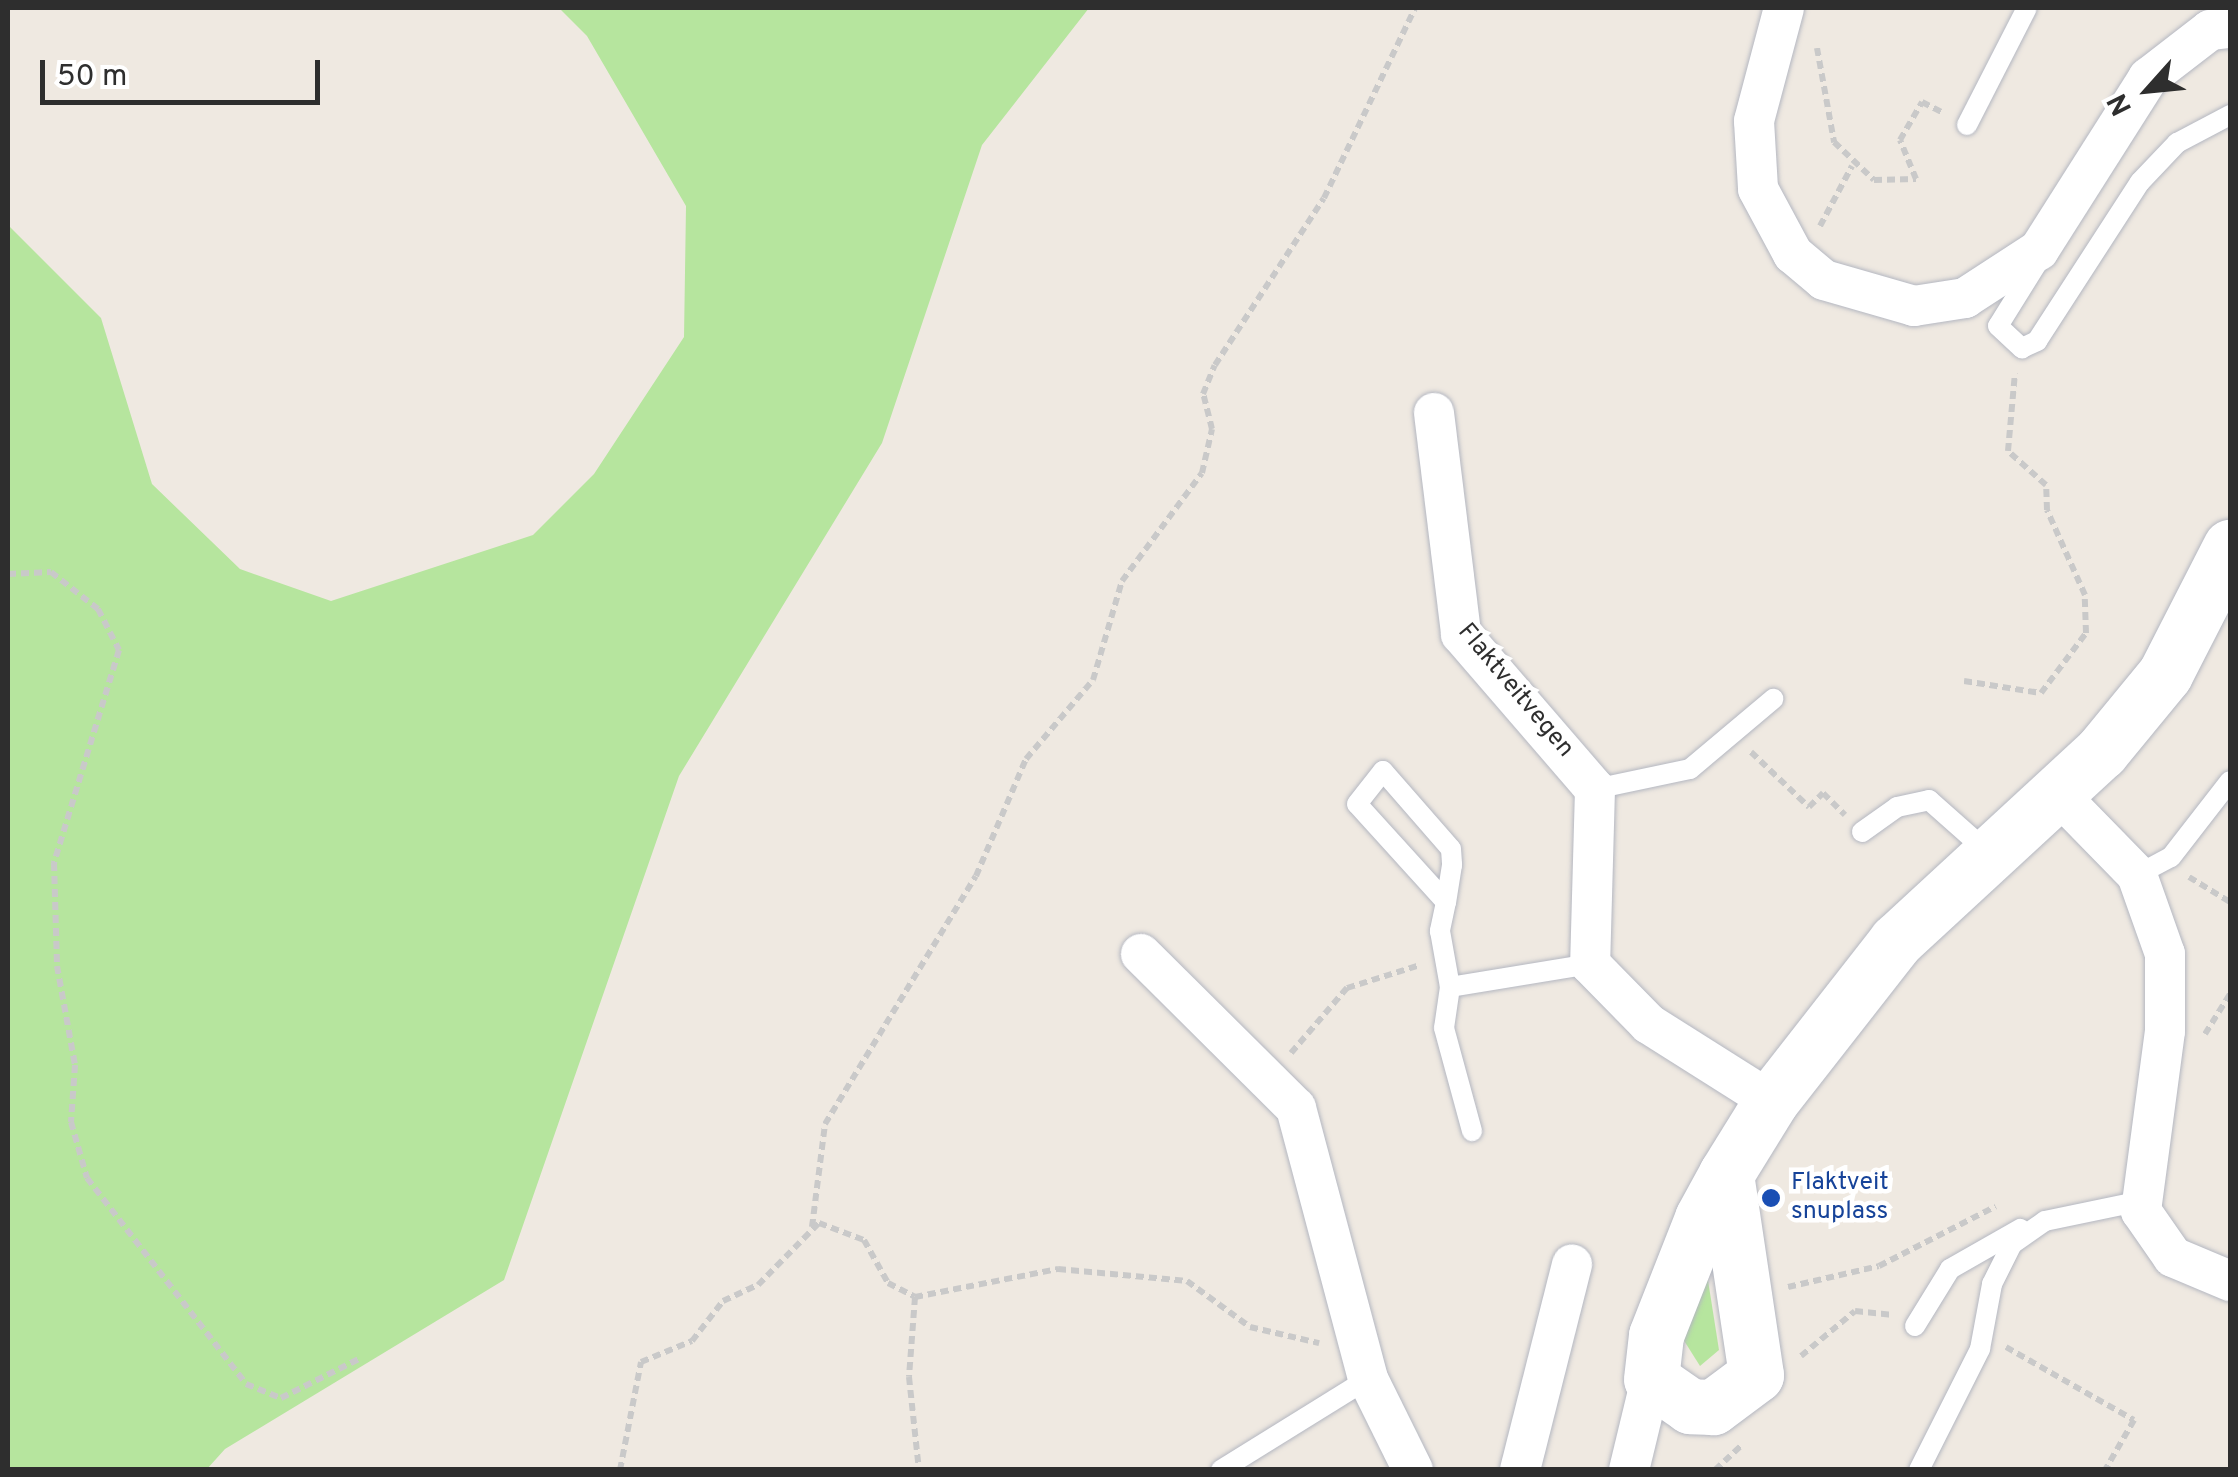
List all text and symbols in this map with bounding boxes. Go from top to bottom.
scale bar [45,40,325,102]
north arrow [2098,40,2198,140]
text: 50 m [57,59,127,96]
text: N [2101,86,2142,121]
street label: Flaktveitvegen [1450,618,1580,764]
place label: Flaktveit snuplass [1791,1169,1889,1228]
marker: Flaktveit snuplass [1760,1187,1782,1209]

